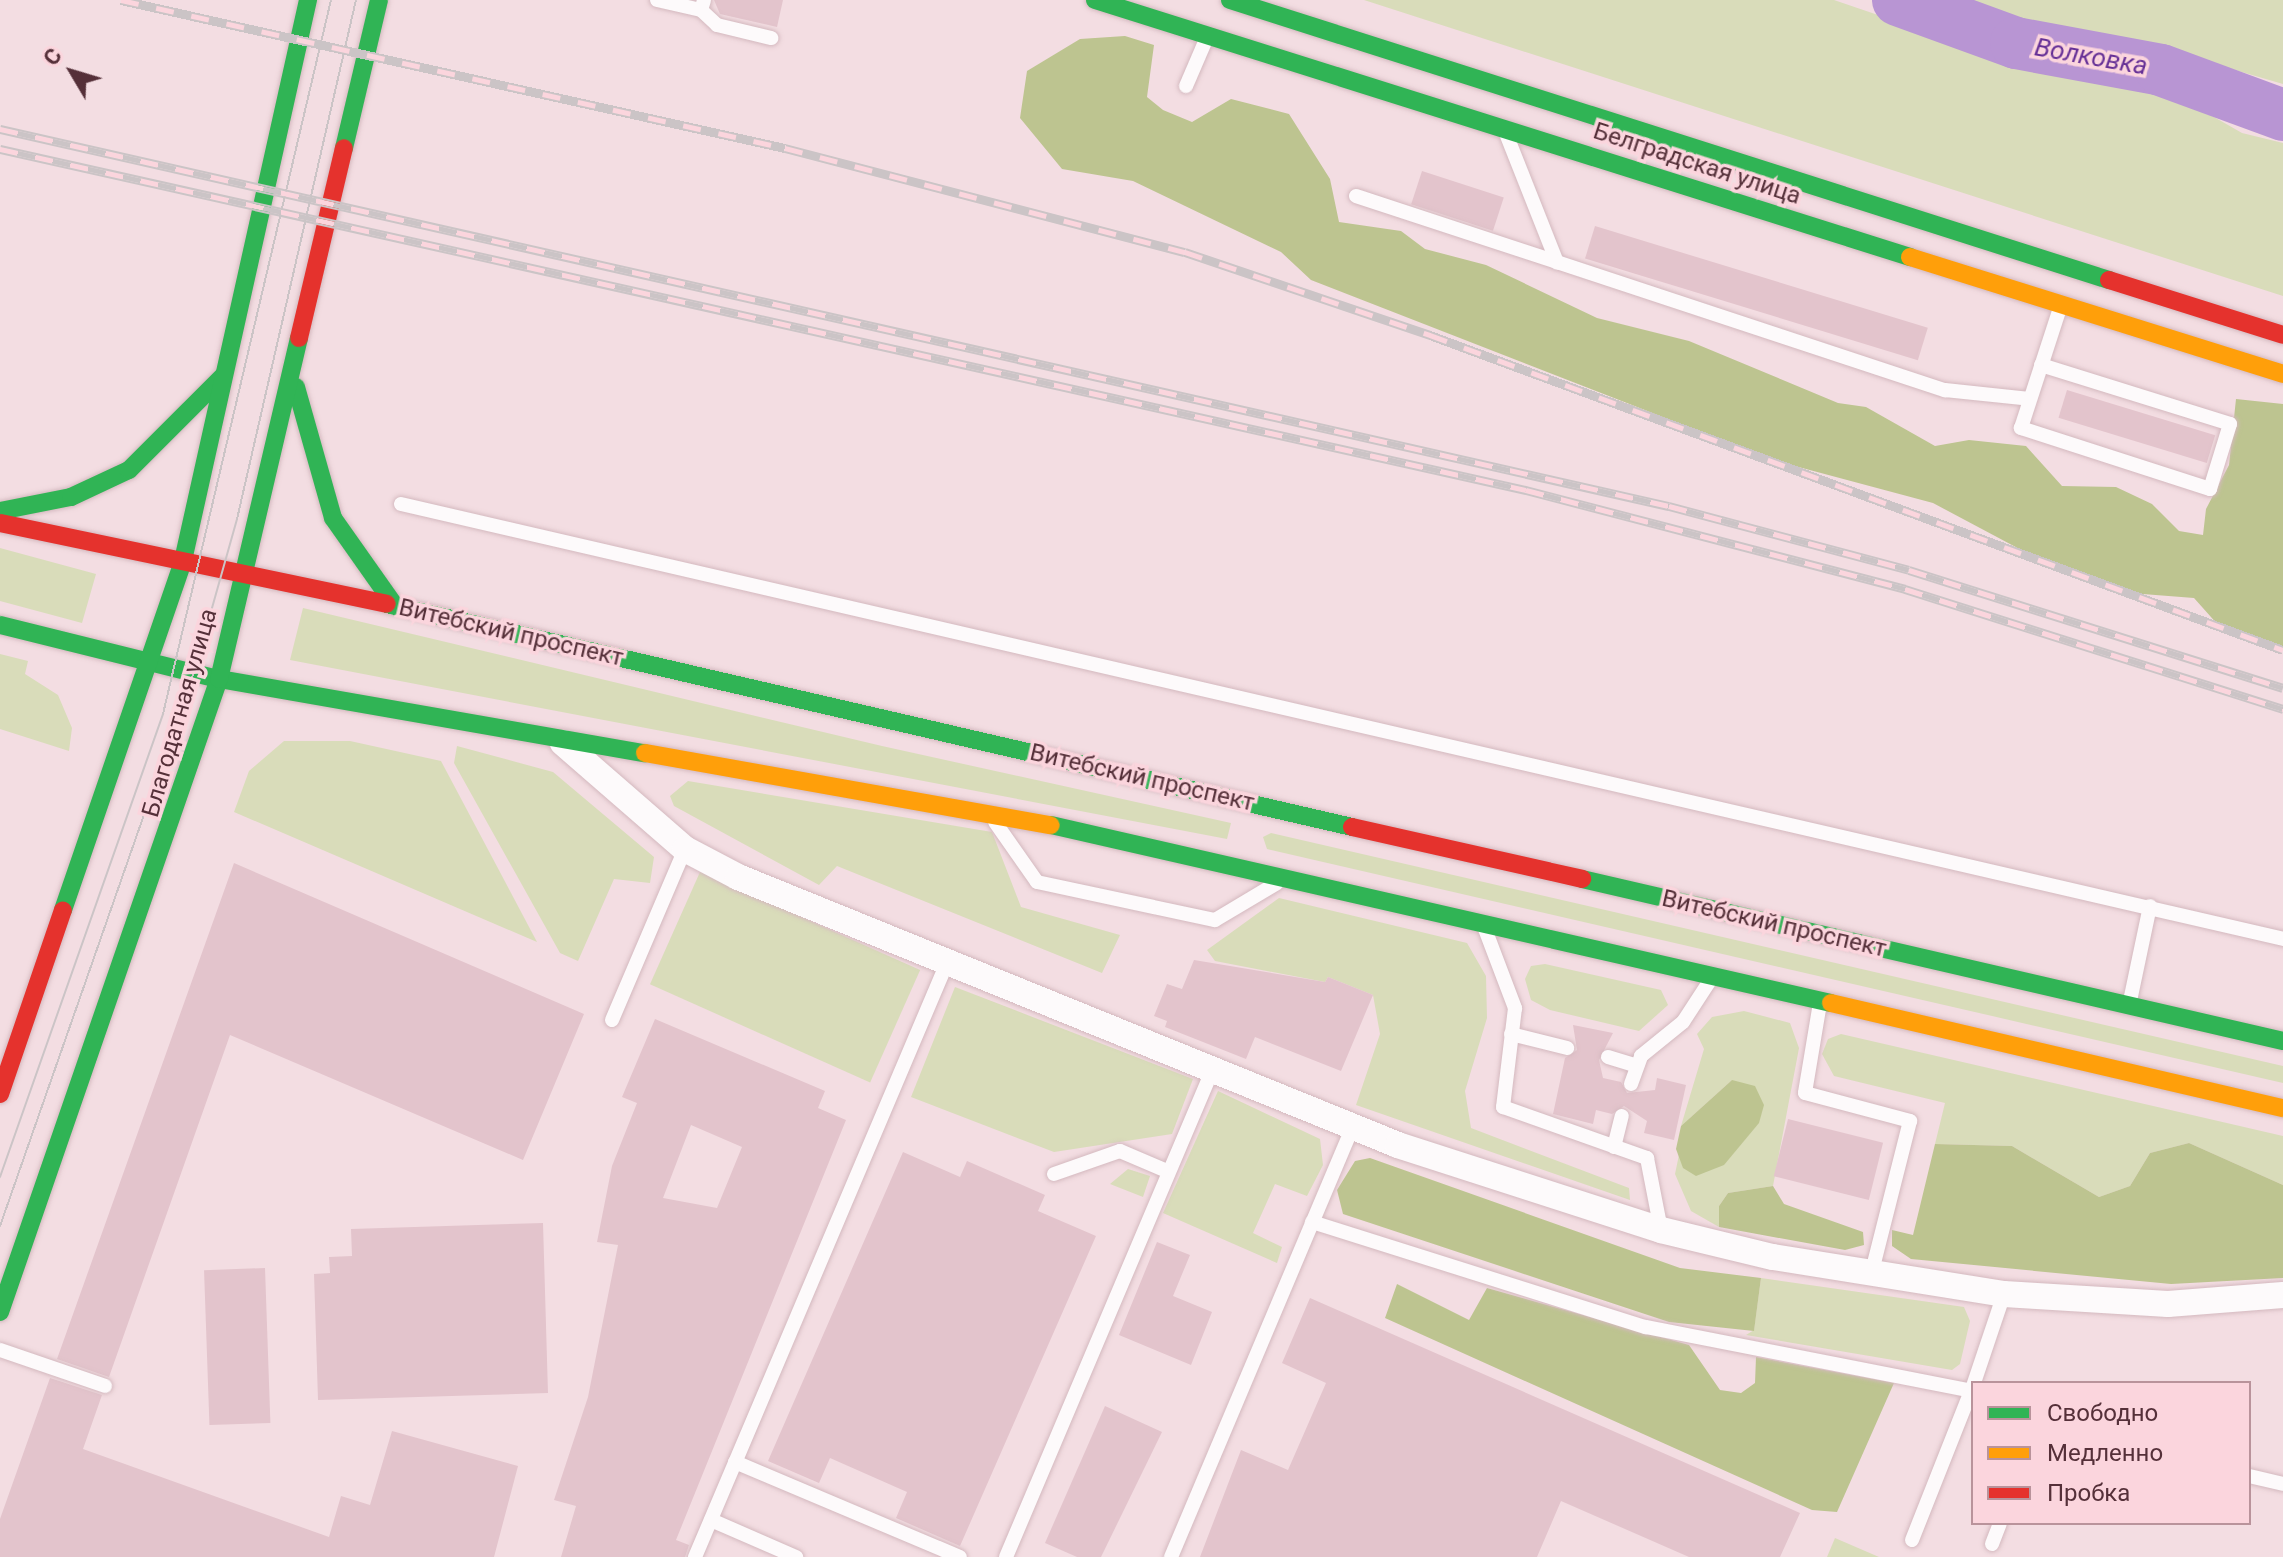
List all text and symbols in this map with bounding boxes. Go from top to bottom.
north arrow [32,32,112,112]
water label: Волковка [2032,32,2150,82]
text: С [38,44,67,70]
street label: Белградская улица [1590,117,1804,211]
street label: Витебский проспект [396,593,626,673]
street label: Благодатная улица [136,605,224,821]
street label: Витебский проспект [1027,738,1257,818]
street label: Витебский проспект [1659,884,1889,964]
legend [1971,1381,2251,1525]
text: Свободно [2047,1399,2158,1427]
text: Медленно [2047,1439,2163,1467]
text: Пробка [2047,1479,2130,1507]

